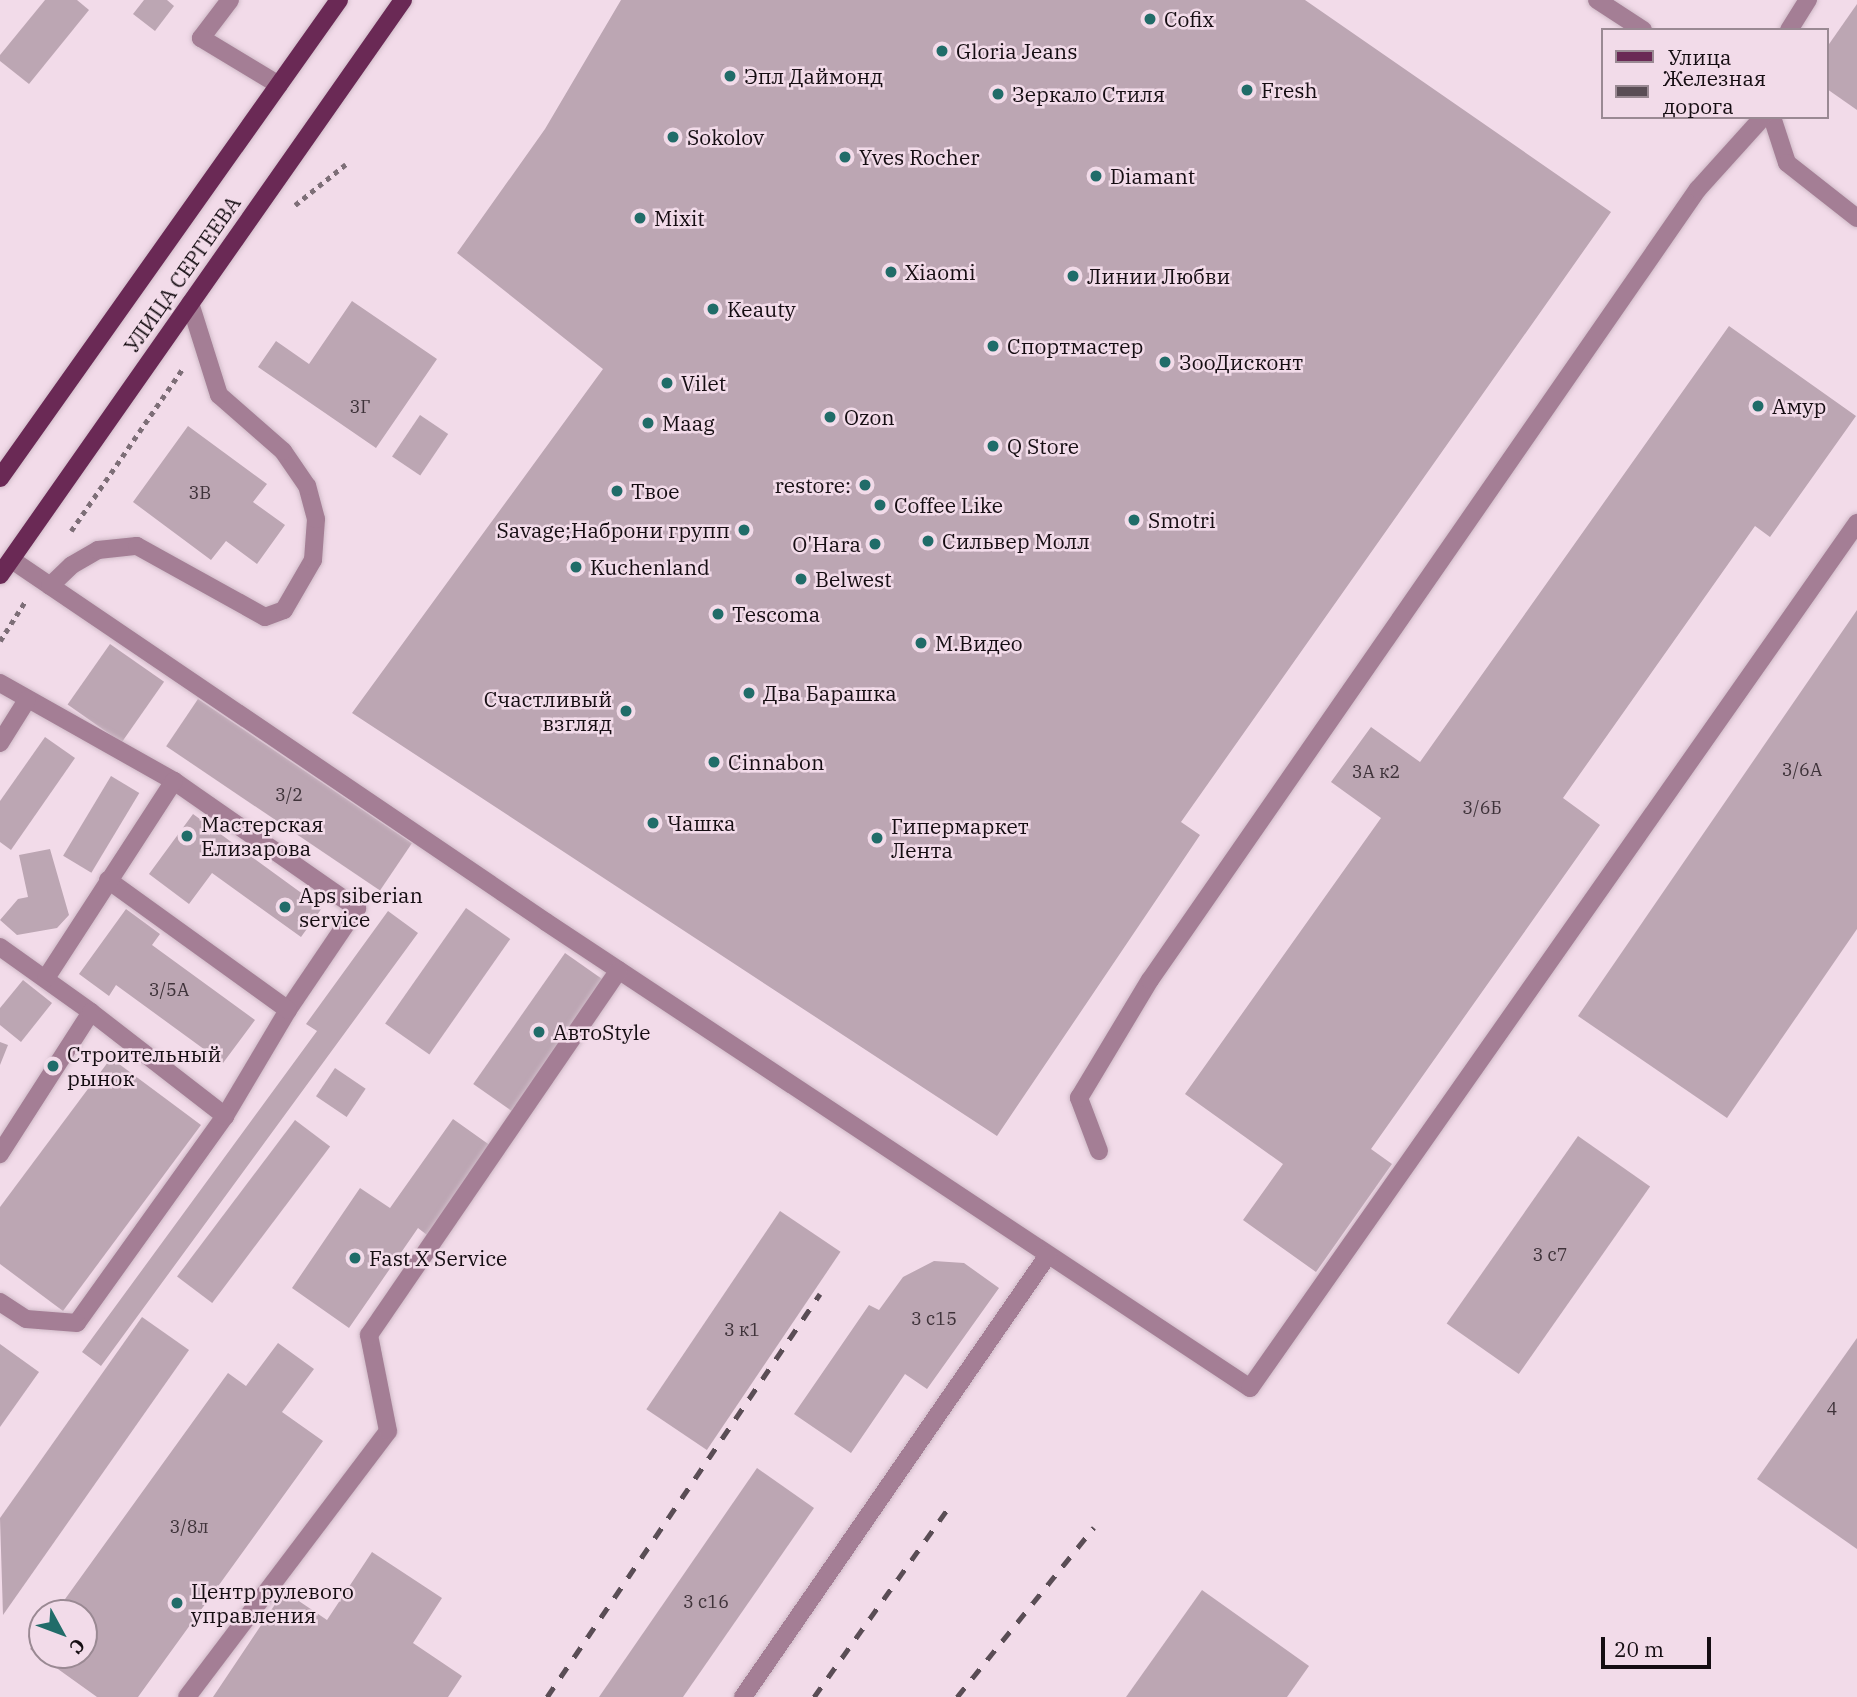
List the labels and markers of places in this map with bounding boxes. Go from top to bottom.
place label: Cofix [1164,6,1214,32]
marker: Cofix [1142,11,1158,27]
place label: Gloria Jeans [956,38,1078,64]
marker: Gloria Jeans [934,43,950,59]
place label: Эпл Даймонд [744,63,883,89]
marker: Эпл Даймонд [722,68,738,84]
place label: Fresh [1261,77,1318,103]
place label: Зеркало Стиля [1012,81,1165,107]
marker: Fresh [1239,82,1255,98]
marker: Зеркало Стиля [990,86,1006,102]
place label: Sokolov [687,124,764,150]
marker: Sokolov [665,129,681,145]
place label: Yves Rocher [859,144,980,170]
marker: Yves Rocher [837,149,853,165]
place label: Diamant [1110,163,1195,189]
marker: Diamant [1088,168,1104,184]
place label: Mixit [654,205,705,231]
marker: Mixit [632,210,648,226]
place label: Xiaomi [905,259,976,285]
place label: Линии Любви [1087,263,1230,289]
marker: Xiaomi [883,264,899,280]
marker: Линии Любви [1065,268,1081,284]
place label: Keauty [727,296,796,322]
marker: Keauty [705,301,721,317]
place label: Спортмастер [1007,333,1143,359]
marker: Спортмастер [985,338,1001,354]
place label: ЗооДисконт [1179,349,1303,375]
marker: ЗооДисконт [1157,354,1173,370]
place label: Vilet [681,370,726,396]
marker: Vilet [659,375,675,391]
place label: Амур [1772,393,1826,419]
marker: Амур [1750,398,1766,414]
place label: Ozon [844,404,895,430]
marker: Ozon [822,409,838,425]
place label: Maag [662,410,715,436]
marker: Maag [640,415,656,431]
place label: Q Store [1007,433,1079,459]
marker: Q Store [985,438,1001,454]
place label: restore: [774,472,851,498]
marker: restore: [857,477,873,493]
place label: Твое [631,478,679,504]
marker: Твое [609,483,625,499]
place label: Coffee Like [894,492,1003,518]
marker: Coffee Like [872,497,888,513]
place label: Smotri [1148,507,1216,533]
marker: Smotri [1126,512,1142,528]
place label: Savage;Наброни групп [497,517,730,543]
marker: Savage;Наброни групп [736,522,752,538]
place label: Сильвер Молл [942,528,1090,554]
place label: O'Hara [792,531,861,557]
marker: Сильвер Молл [920,533,936,549]
marker: O'Hara [867,536,883,552]
place label: Kuchenland [590,554,710,580]
marker: Kuchenland [568,559,584,575]
place label: Belwest [815,566,892,592]
marker: Belwest [793,571,809,587]
place label: Tescoma [732,601,820,627]
marker: Tescoma [710,606,726,622]
place label: М.Видео [935,630,1023,656]
marker: М.Видео [913,635,929,651]
place label: Два Барашка [763,680,897,706]
marker: Два Барашка [741,685,757,701]
place label: Счастливый взгляд [484,686,612,736]
marker: Счастливый взгляд [618,703,634,719]
place label: Cinnabon [728,749,824,775]
marker: Cinnabon [706,754,722,770]
place label: Чашка [667,810,735,836]
place label: Мастерская Елизарова [201,811,324,861]
place label: Гипермаркет Лента [891,813,1029,863]
marker: Чашка [645,815,661,831]
marker: Мастерская Елизарова [179,828,195,844]
marker: Гипермаркет Лента [869,830,885,846]
place label: Aps siberian service [299,882,423,932]
marker: Aps siberian service [277,899,293,915]
place label: АвтоStyle [553,1019,650,1045]
marker: АвтоStyle [531,1024,547,1040]
place label: Строительный рынок [67,1041,221,1091]
marker: Строительный рынок [45,1058,61,1074]
place label: Fast X Service [369,1245,507,1271]
marker: Fast X Service [347,1250,363,1266]
place label: Центр рулевого управления [191,1578,354,1628]
marker: Центр рулевого управления [169,1595,185,1611]

